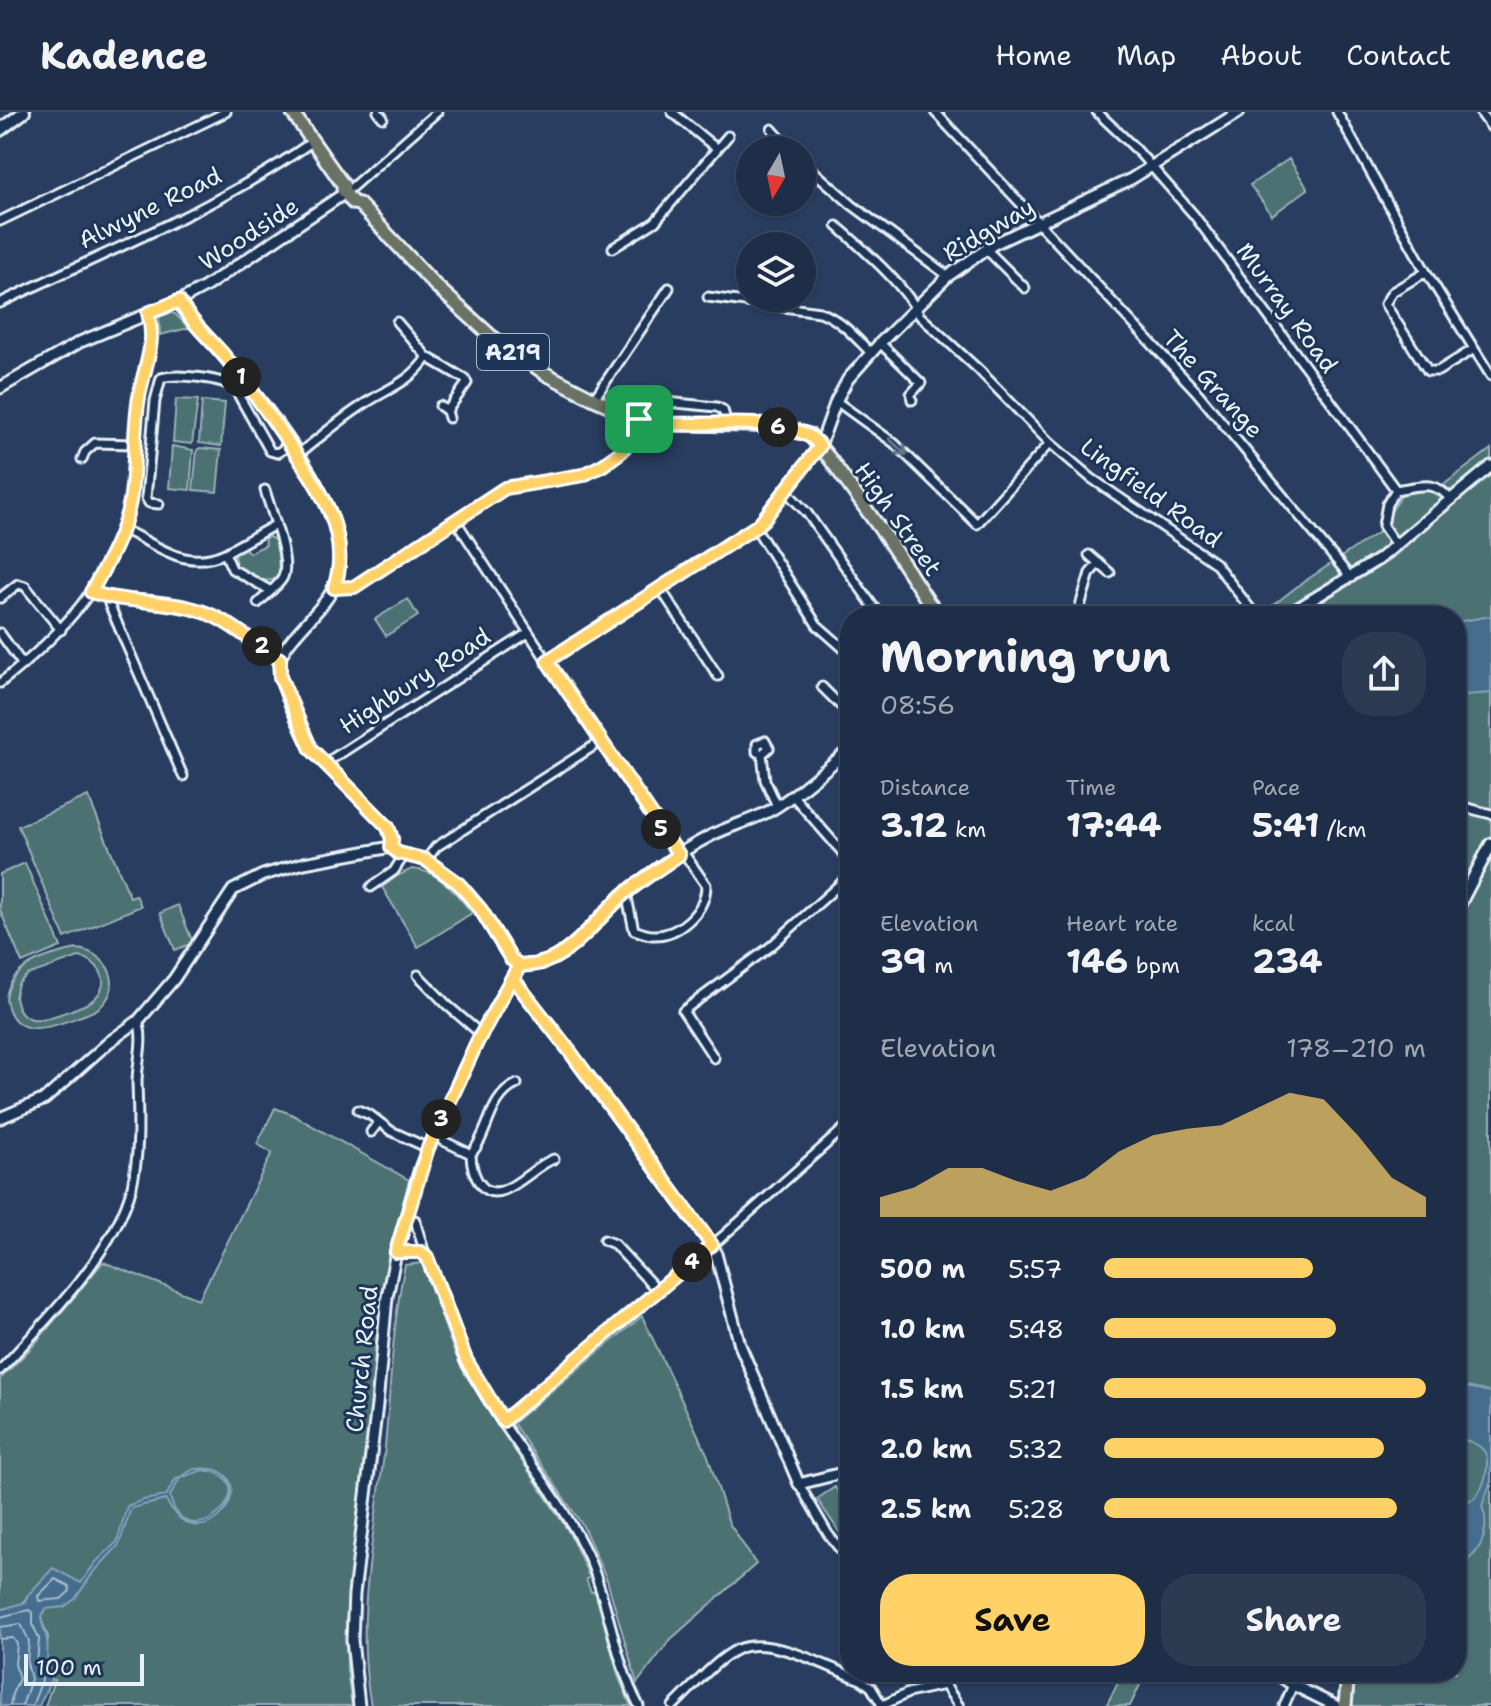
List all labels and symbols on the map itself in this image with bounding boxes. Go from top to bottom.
north arrow [736,136,816,216]
street label: Alwyne Road [73,160,227,256]
street label: Woodside [193,190,305,278]
street label: Ridgway [937,191,1041,269]
street label: Murray Road [1229,236,1345,380]
street label: The Grange [1156,323,1270,445]
road number: A219 [477,334,549,370]
pin: 1 [221,357,261,397]
pin [605,385,673,453]
pin: 6 [758,407,798,447]
street label: Lingfield Road [1074,431,1228,555]
one-way arrow [888,438,908,457]
street label: High Street [847,456,949,582]
street label: Highbury Road [333,620,497,742]
pin: 2 [242,626,282,666]
pin: 5 [641,809,681,849]
pin: 3 [421,1099,461,1139]
pin: 4 [672,1242,712,1282]
street label: Church Road [338,1284,386,1434]
scale bar [24,1650,144,1686]

